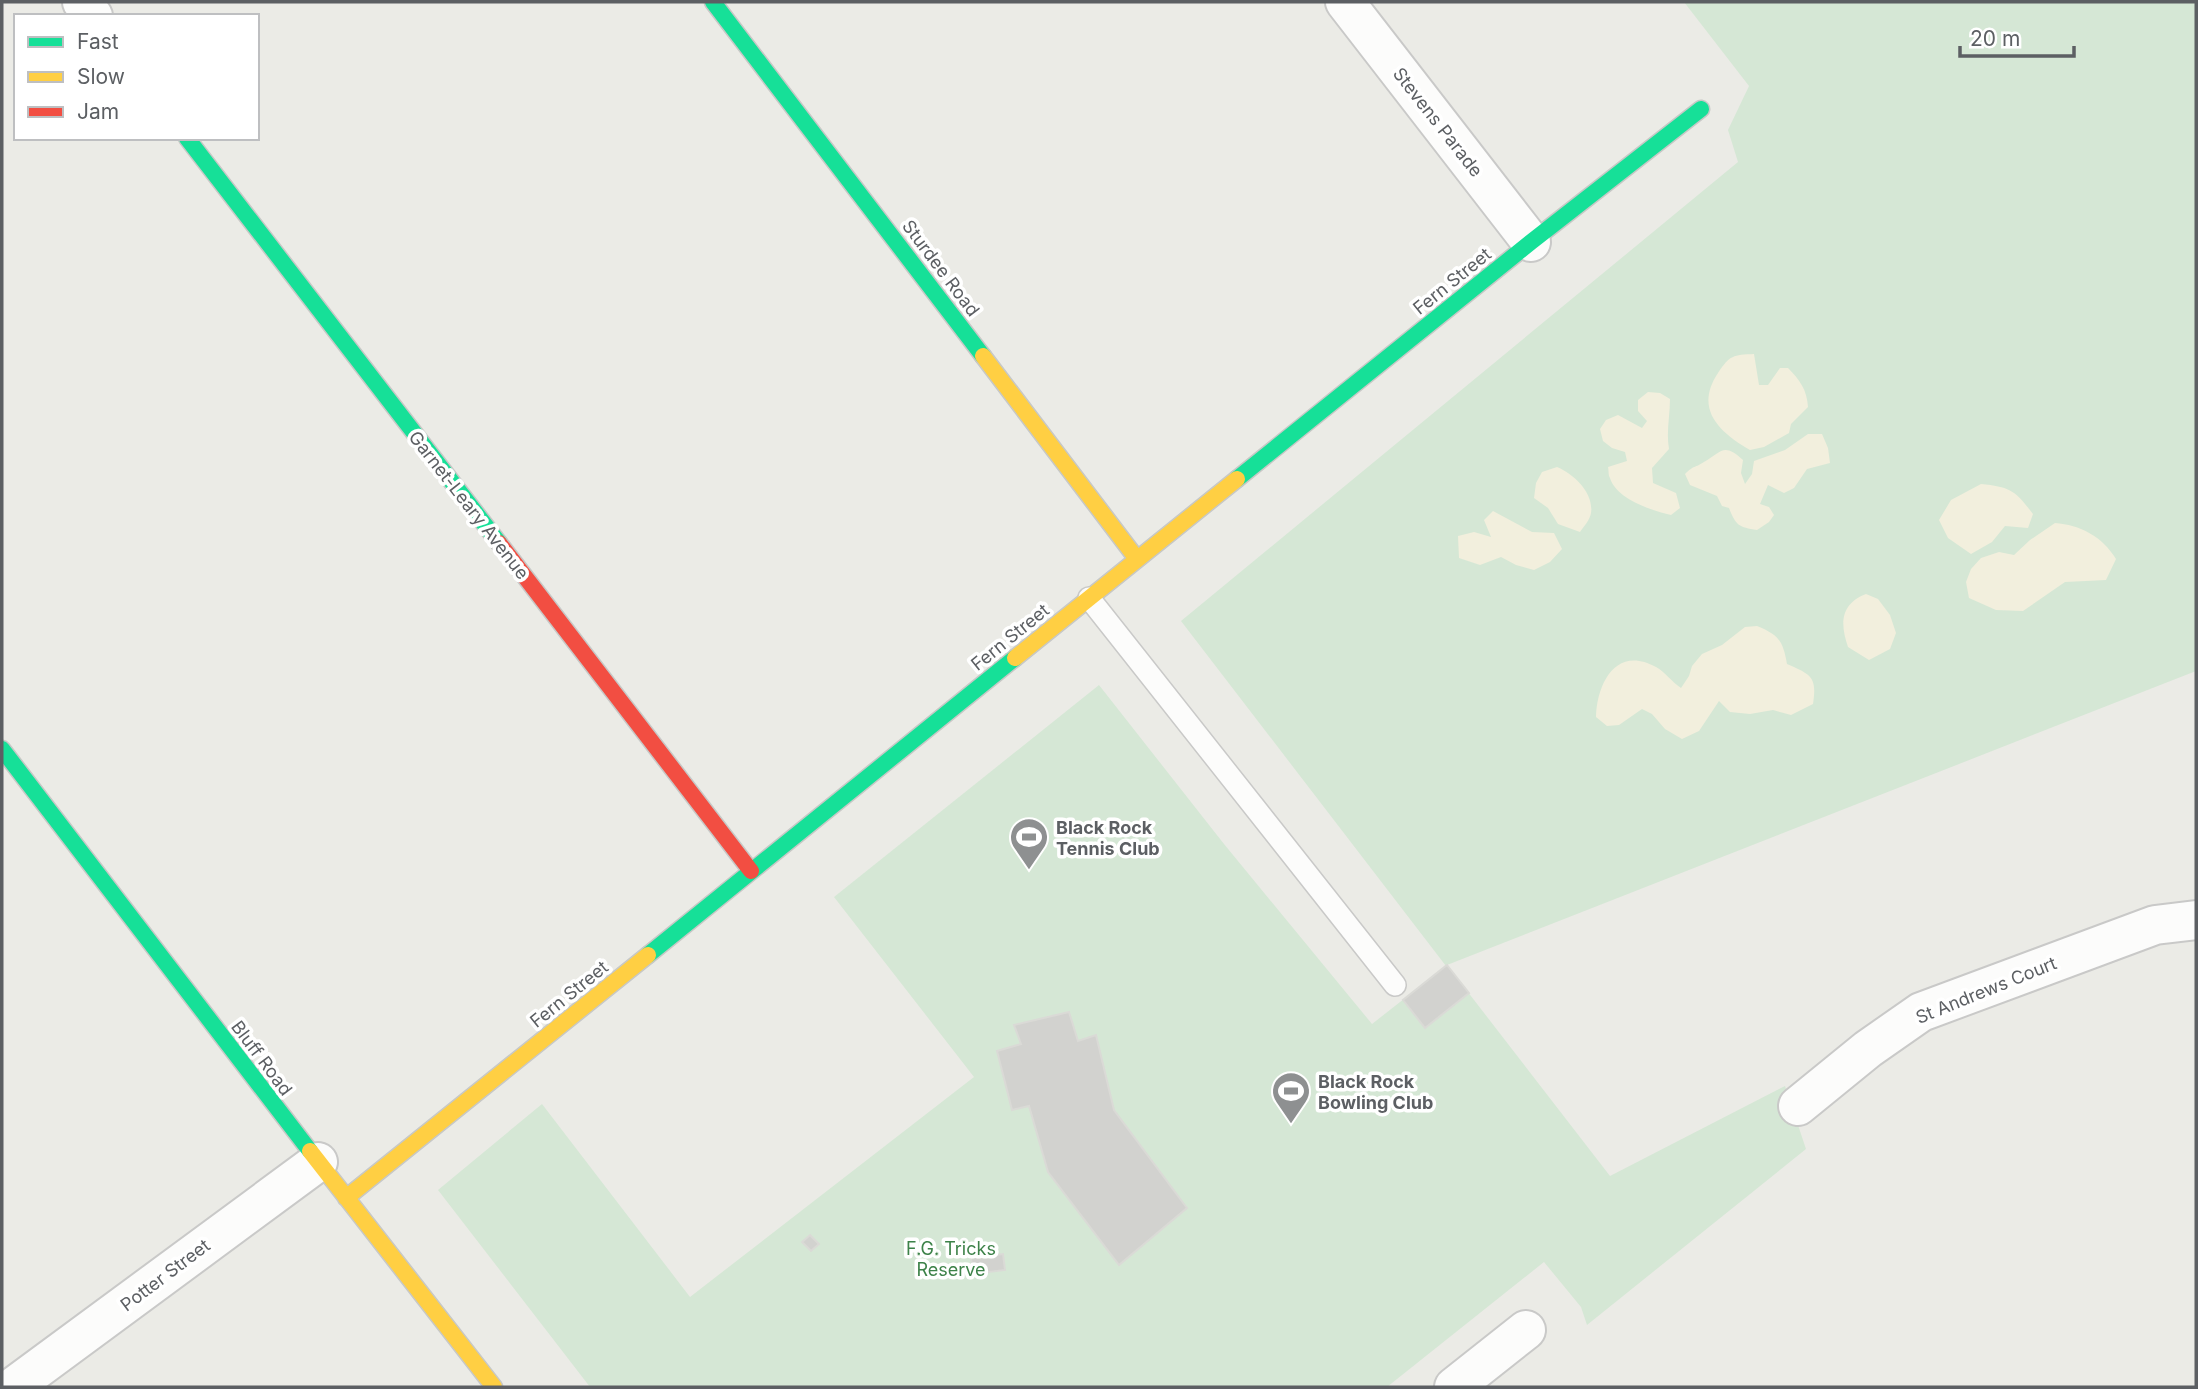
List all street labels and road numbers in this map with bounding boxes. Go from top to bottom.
street label: Stevens Parade [1389,63,1487,181]
street label: Sturdee Road [898,216,984,320]
street label: Fern Street [1409,243,1495,319]
street label: Garnet-Leary Avenue [405,427,533,583]
street label: Fern Street [967,599,1053,675]
street label: St Andrews Court [1913,952,2060,1028]
street label: Fern Street [526,956,612,1032]
street label: Bluff Road [227,1017,297,1099]
street label: Potter Street [116,1235,214,1315]

